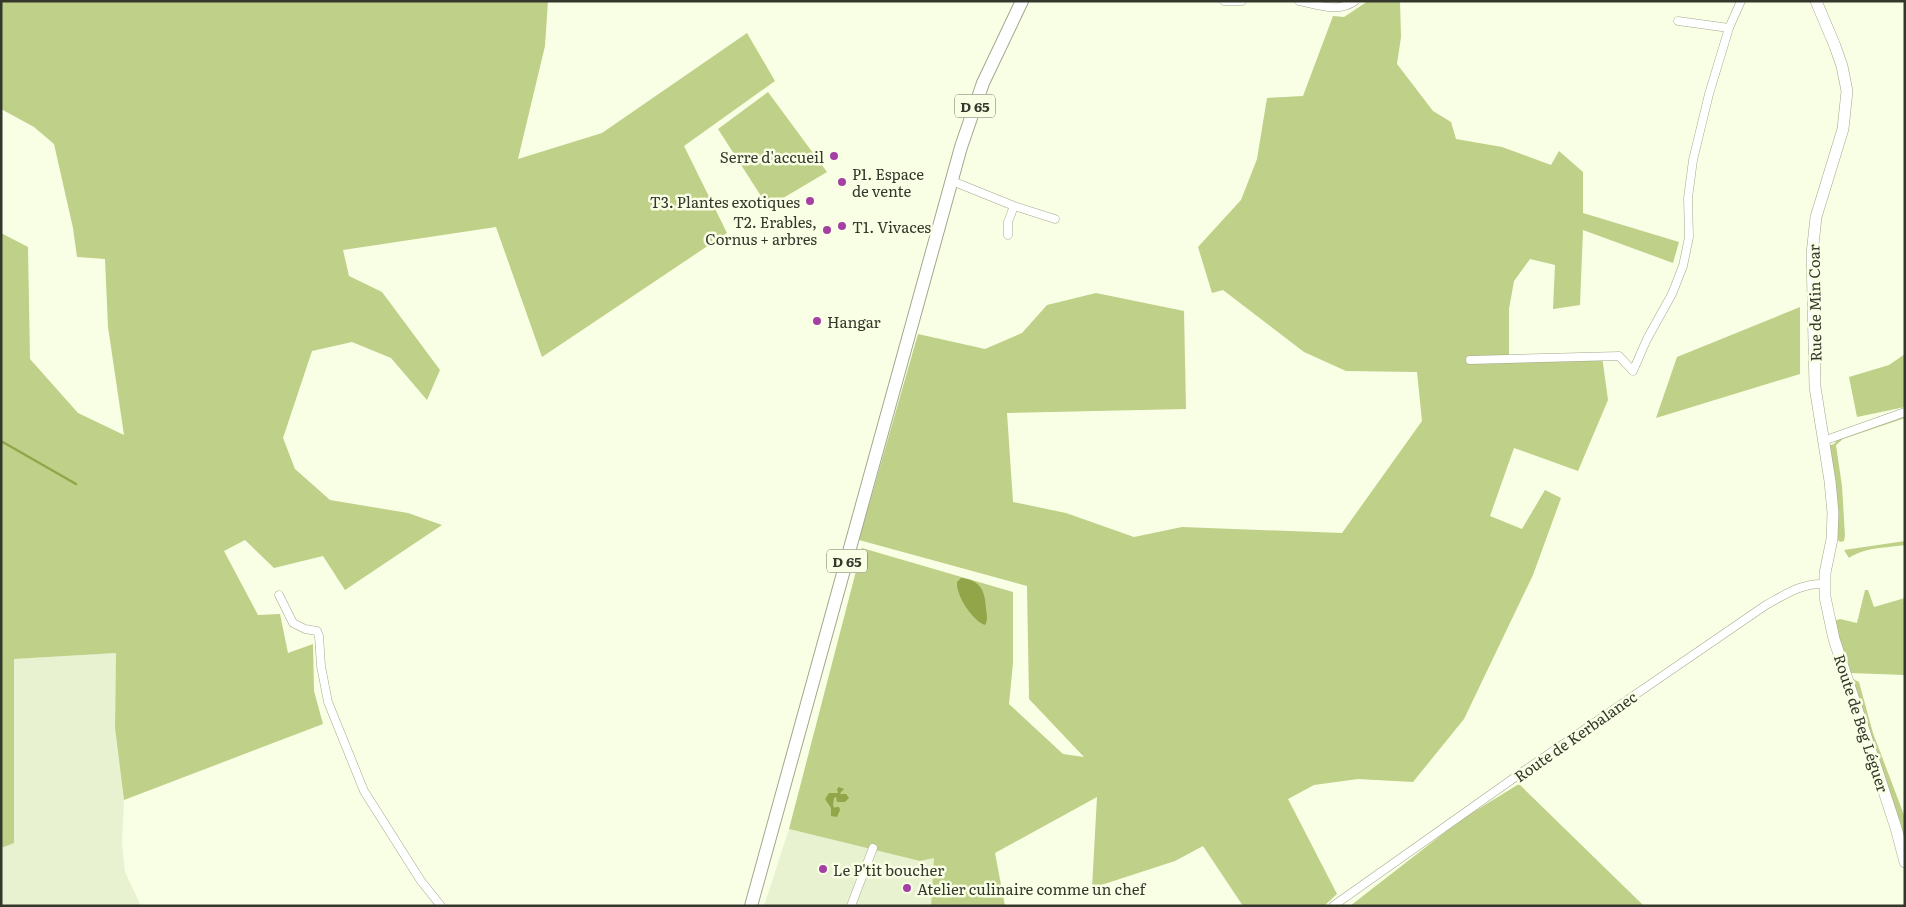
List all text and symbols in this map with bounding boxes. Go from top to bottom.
road number: D 65 [955,94,995,118]
place label: Serre d'accueil [720,145,824,168]
marker: Serre d'accueil [828,150,840,162]
place label: P1. Espace de vente [852,162,924,202]
marker: P1. Espace de vente [836,176,848,188]
place label: T3. Plantes exotiques [650,190,800,213]
marker: T3. Plantes exotiques [804,195,816,207]
place label: T2. Erables, Cornus + arbres [705,210,817,250]
place label: T1. Vivaces [852,215,931,238]
marker: T1. Vivaces [836,220,848,232]
marker: T2. Erables, Cornus + arbres [821,224,833,236]
street label: Rue de Min Coar [1801,244,1827,362]
place label: Hangar [827,310,881,333]
marker: Hangar [811,315,823,327]
road number: D 65 [827,550,867,572]
street label: Route de Beg Léguer [1829,651,1895,795]
street label: Route de Kerbalanec [1509,685,1642,787]
place label: Le P'tit boucher [833,858,944,881]
marker: Le P'tit boucher [817,863,829,875]
place label: Atelier culinaire comme un chef [917,877,1147,900]
marker: Atelier culinaire comme un chef [901,882,913,894]

